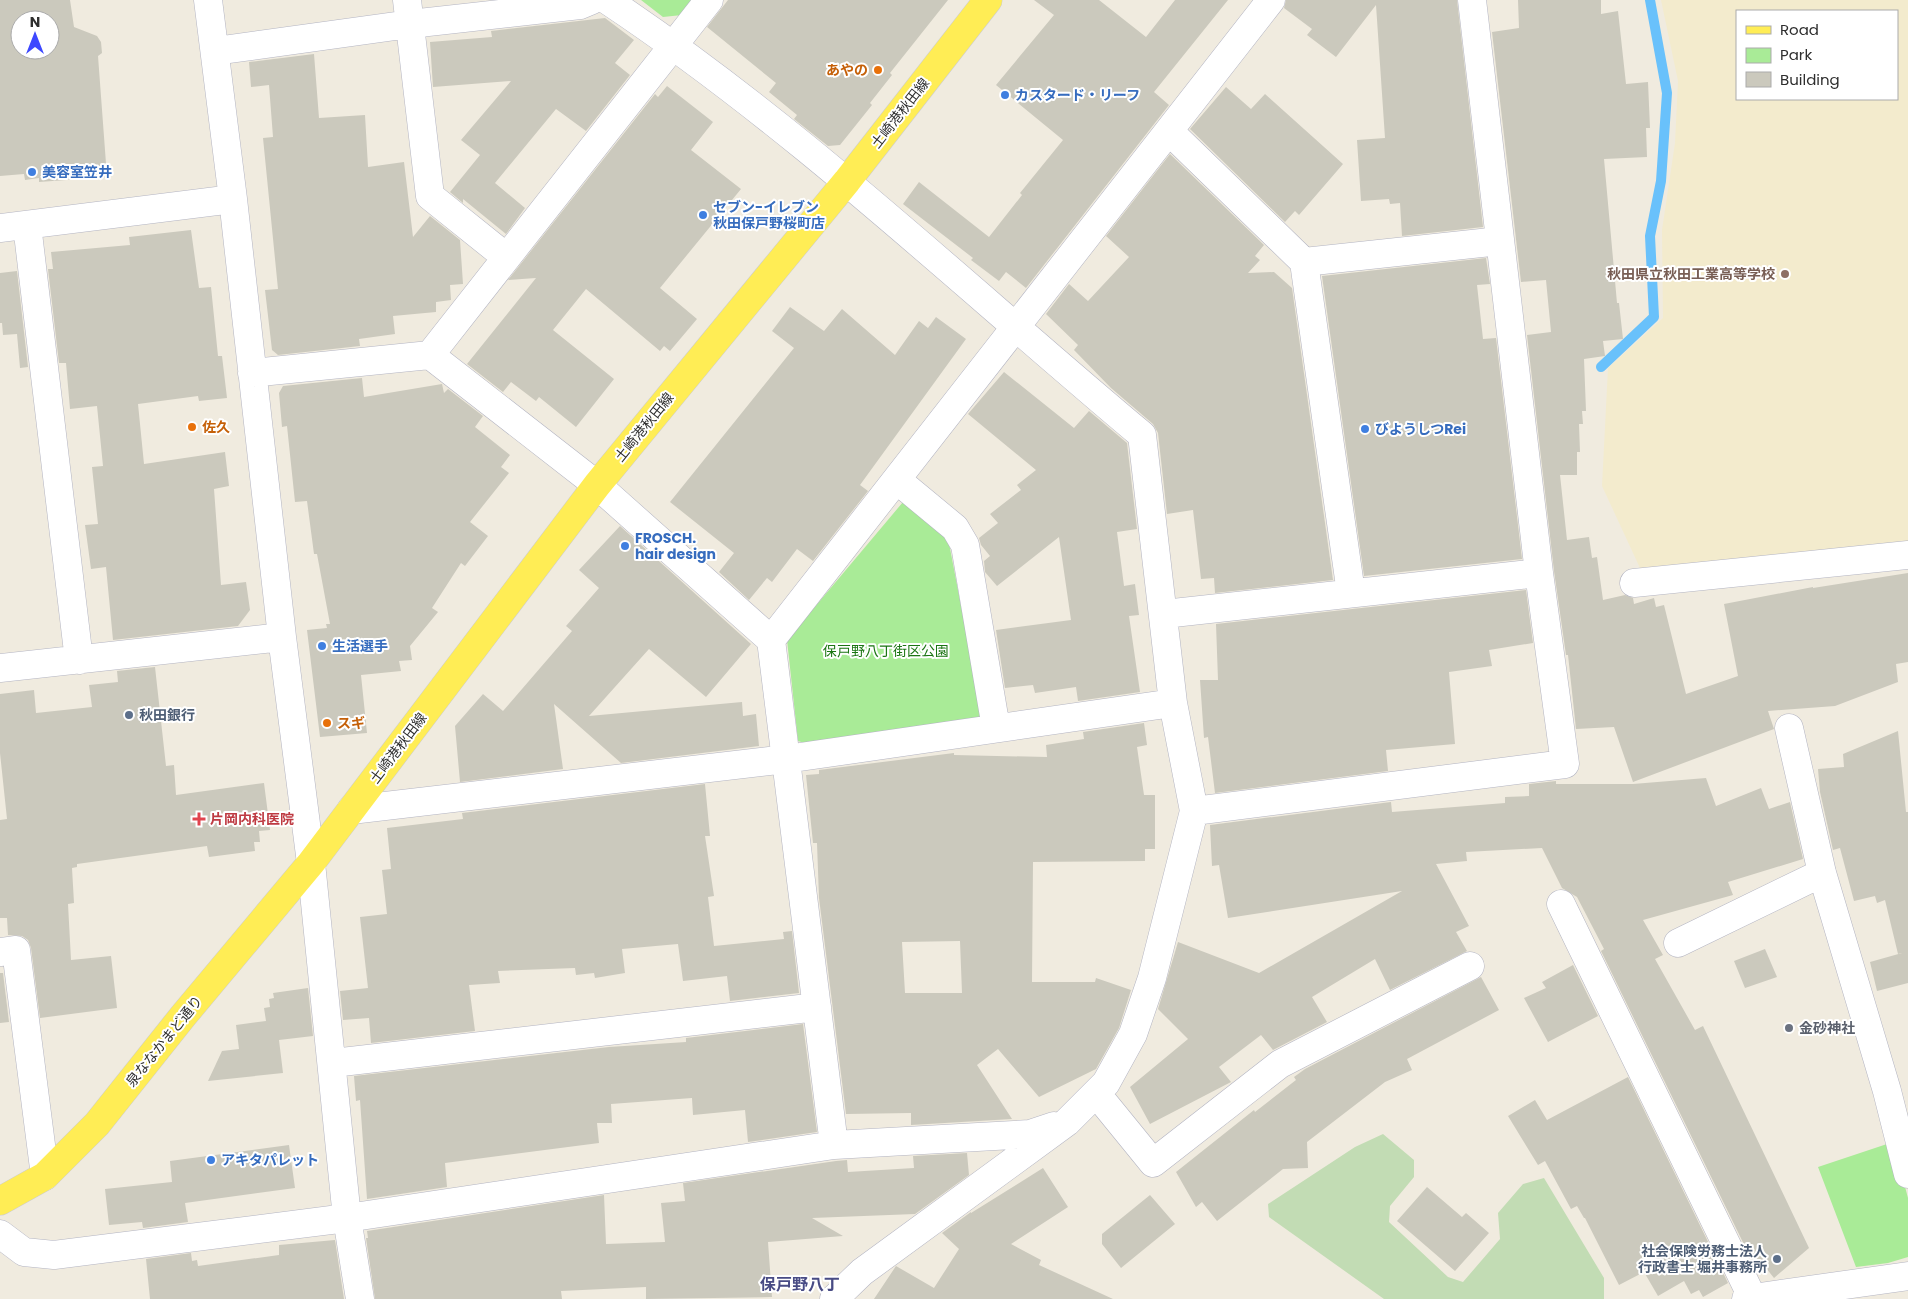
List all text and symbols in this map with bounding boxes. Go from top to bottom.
north arrow [10,10,60,60]
legend [1736,10,1898,100]
text: N [30,12,40,32]
text: Road [1780,19,1819,40]
text: Park [1780,44,1812,65]
place label: あやの [826,60,868,80]
marker: あやの [872,64,884,76]
text: Building [1780,69,1840,90]
street label: 土崎港秋田線 [866,74,934,152]
place label: カスタード・リーフ [1015,85,1140,105]
marker: カスタード・リーフ [999,89,1011,101]
place label: 美容室笠井 [42,162,112,182]
marker: 美容室笠井 [26,166,38,178]
place label: セブン-イレブン 秋田保戸野桜町店 [713,197,825,233]
marker: セブン-イレブン 秋田保戸野桜町店 [697,209,709,221]
place label: 秋田県立秋田工業高等学校 [1607,264,1775,284]
marker: 秋田県立秋田工業高等学校 [1779,268,1791,280]
street label: 土崎港秋田線 [610,388,678,466]
place label: 佐久 [202,417,230,437]
place label: びようしつRei [1375,419,1466,439]
marker: 佐久 [186,421,198,433]
marker: びようしつRei [1359,423,1371,435]
place label: FROSCH. hair design [635,528,716,564]
marker: FROSCH. hair design [619,540,631,552]
place label: 生活選手 [332,636,388,656]
marker: 生活選手 [316,640,328,652]
park label: 保戸野八丁街区公園 [823,641,949,661]
place label: 秋田銀行 [139,705,195,725]
street label: 土崎港秋田線 [365,708,431,788]
marker: 秋田銀行 [123,709,135,721]
place label: スギ [337,713,365,733]
marker: スギ [321,717,333,729]
place label: 片岡内科医院 [210,809,294,829]
marker: 片岡内科医院 [192,812,206,826]
street label: 泉ななかまど通り [121,991,207,1091]
place label: 金砂神社 [1799,1018,1855,1038]
marker: 金砂神社 [1783,1022,1795,1034]
place label: アキタパレット [221,1150,319,1170]
marker: アキタパレット [205,1154,217,1166]
place label: 社会保険労務士法人 行政書士 堀井事務所 [1638,1241,1767,1277]
marker: 社会保険労務士法人 行政書士 堀井事務所 [1771,1253,1783,1265]
district label: 保戸野八丁 [760,1273,840,1296]

